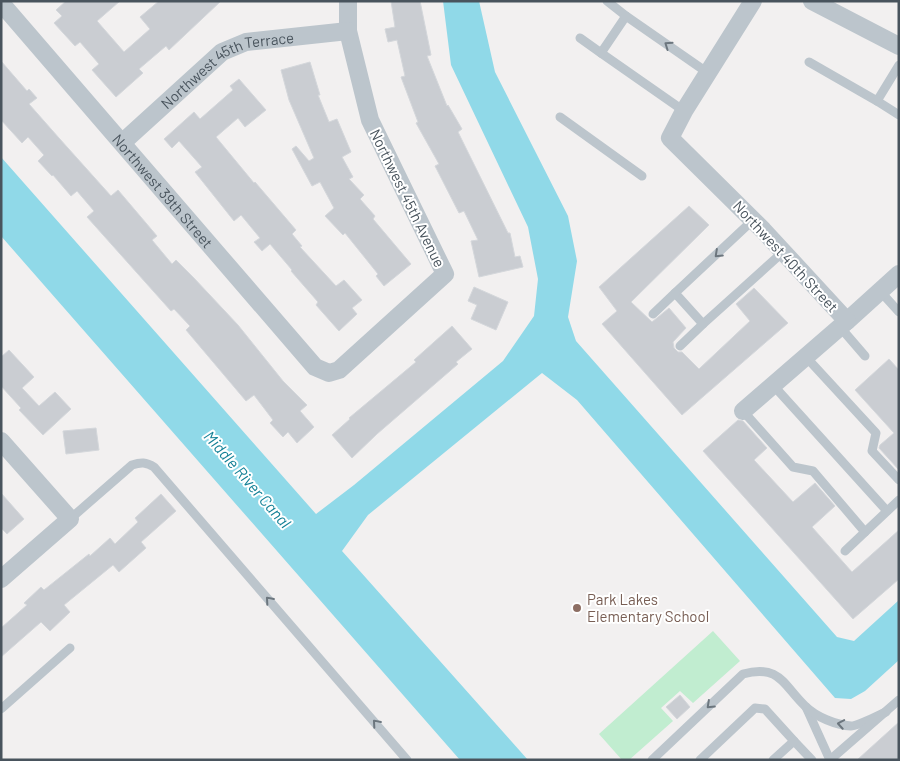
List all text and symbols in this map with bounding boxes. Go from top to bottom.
street label: Northwest 45th Terrace [157,28,295,112]
one-way arrow [664,42,674,51]
street label: Northwest 45th Avenue [367,126,449,270]
street label: Northwest 39th Street [109,130,217,251]
street label: Northwest 40th Street [730,197,842,315]
one-way arrow [714,248,723,257]
water label: Middle River Canal [201,426,296,532]
place label: Park Lakes Elementary School [587,590,709,625]
one-way arrow [266,596,275,605]
marker: Park Lakes Elementary School [571,602,583,614]
one-way arrow [706,699,715,708]
one-way arrow [372,719,381,728]
one-way arrow [836,719,845,729]

